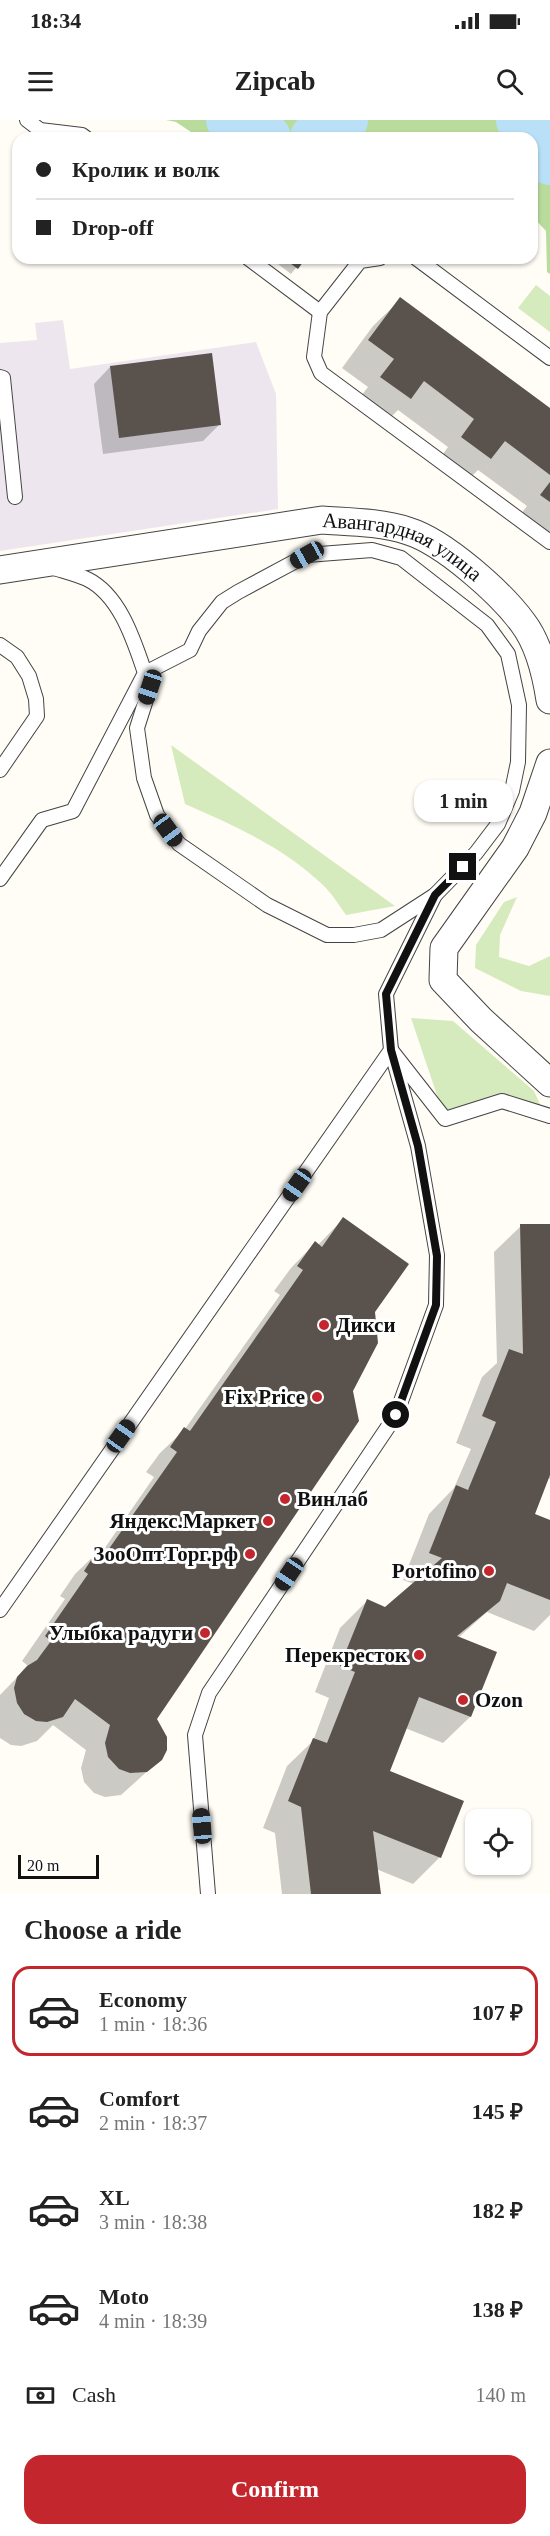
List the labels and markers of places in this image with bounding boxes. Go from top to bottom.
place label: Дикси [336,1313,396,1337]
marker: Дикси [317,1318,331,1332]
place label: Fix Price [224,1385,305,1409]
marker: Fix Price [310,1390,324,1404]
place label: Винлаб [297,1487,368,1511]
marker: Винлаб [278,1492,292,1506]
place label: Яндекс.Маркет [109,1509,257,1533]
marker: Яндекс.Маркет [261,1514,275,1528]
place label: ЗооОптТорг.рф [93,1542,238,1566]
marker: ЗооОптТорг.рф [243,1547,257,1561]
place label: Portofino [392,1559,477,1583]
marker: Portofino [482,1564,496,1578]
place label: Улыбка радуги [49,1621,193,1645]
marker: Улыбка радуги [198,1626,212,1640]
place label: Перекресток [285,1643,408,1667]
marker: Перекресток [412,1648,426,1662]
place label: Ozon [475,1688,523,1712]
marker: Ozon [456,1693,470,1707]

